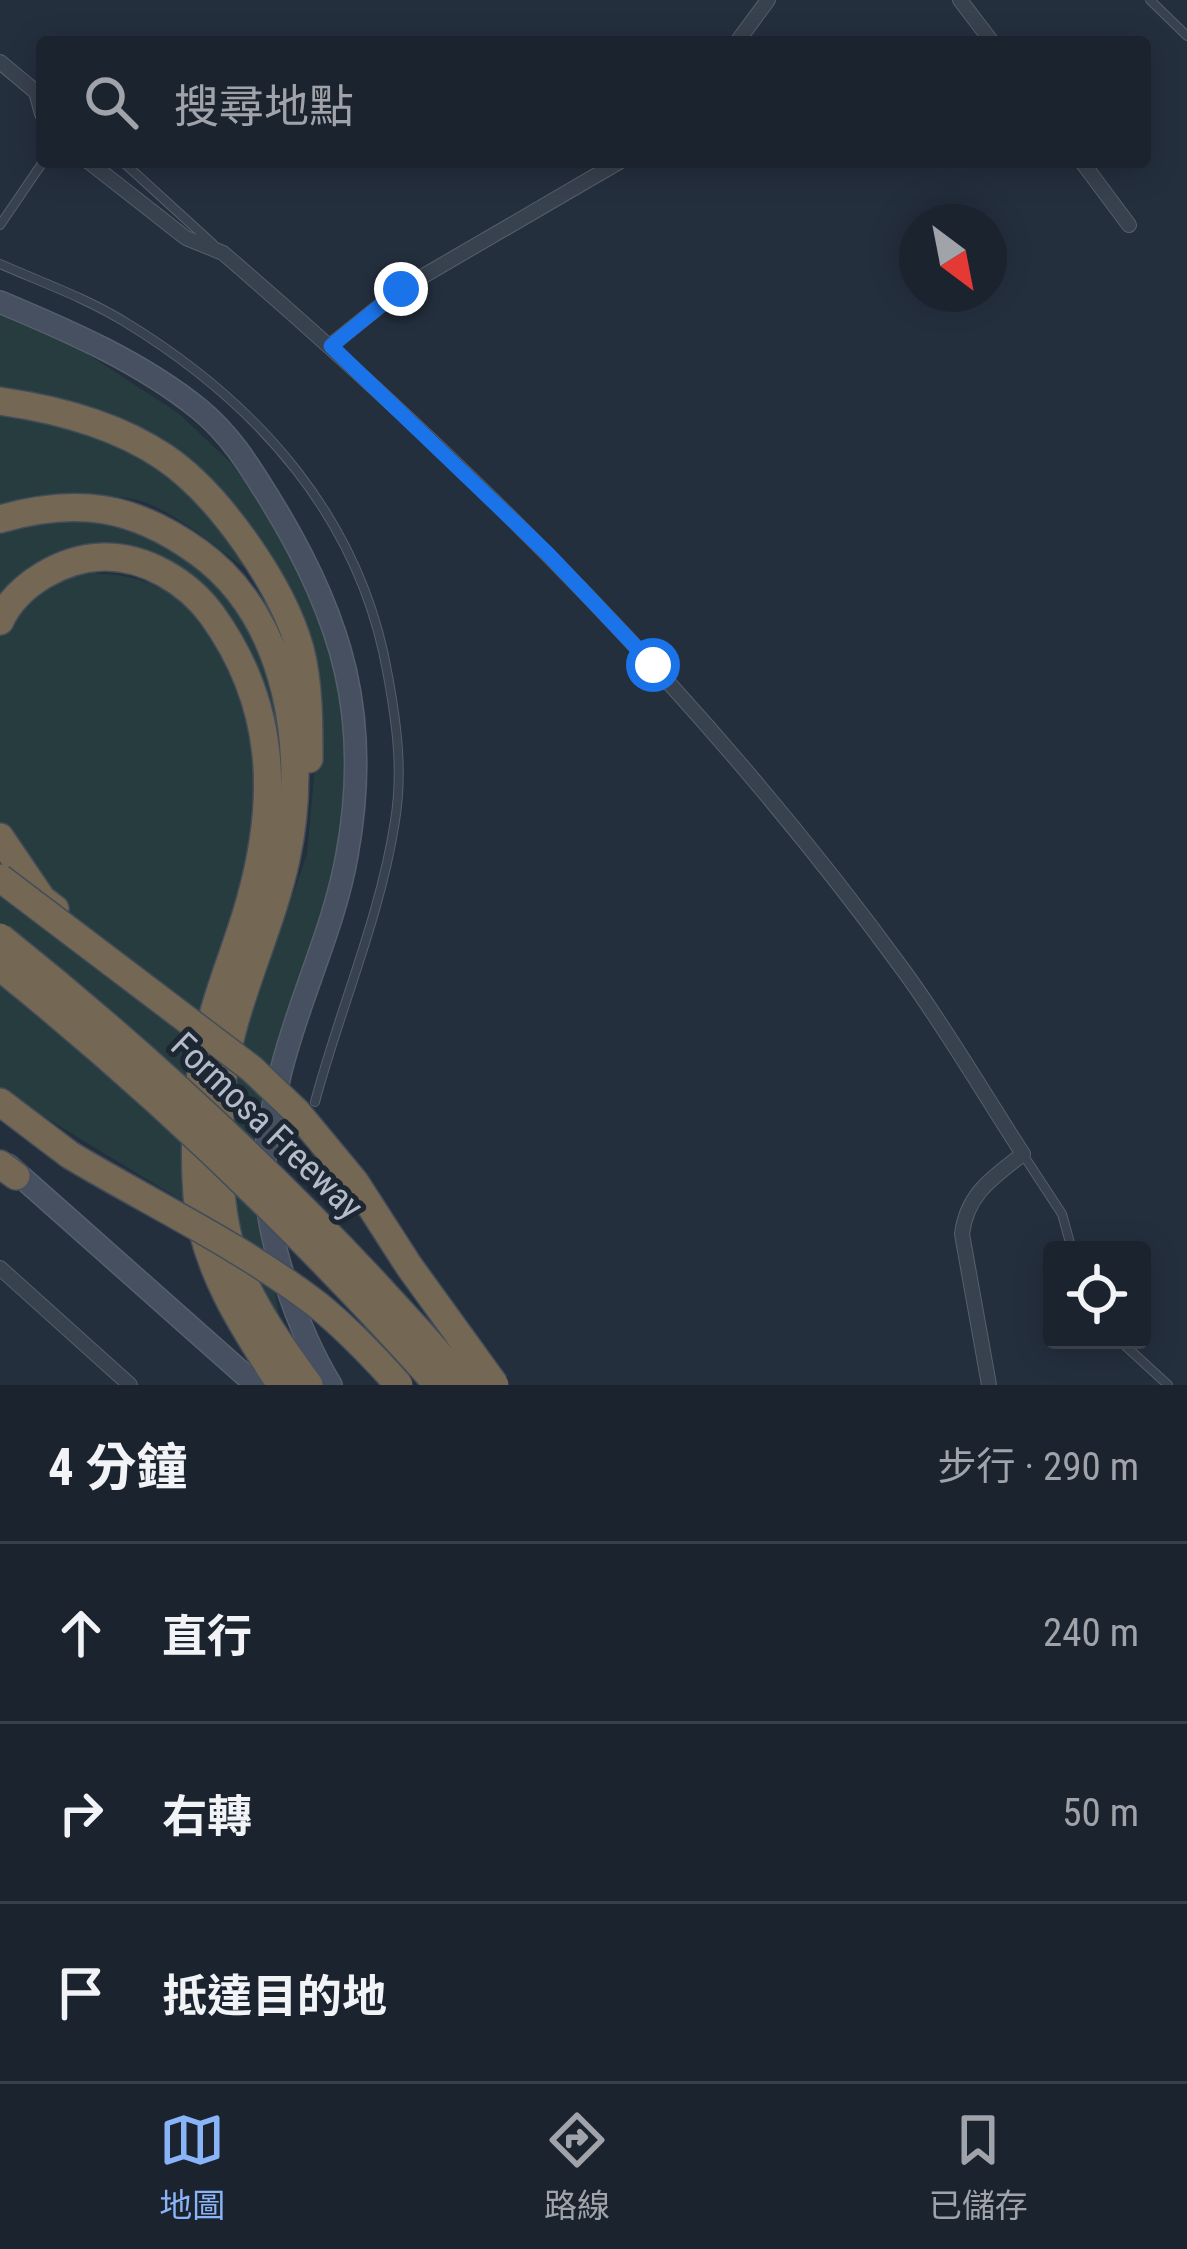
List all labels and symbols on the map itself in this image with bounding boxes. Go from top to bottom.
north arrow [899,204,1007,312]
route end [374,262,428,316]
route start [626,638,680,692]
street label: Formosa Freeway [163,1024,371,1228]

